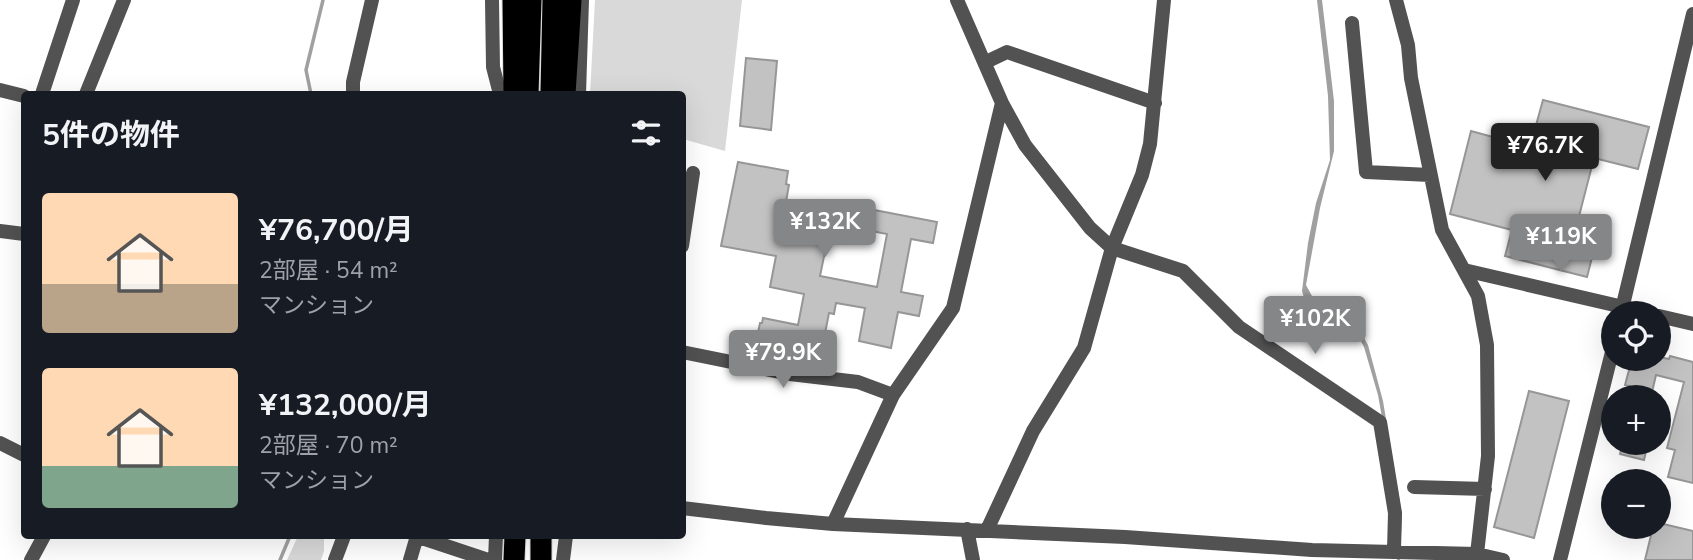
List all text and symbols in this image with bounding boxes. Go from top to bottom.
icon: filters [627,114,665,152]
text: 5件の物件 [42,115,180,156]
pin: ¥76.7K [1488,124,1602,183]
text: ¥76.7K [1507,130,1583,161]
pin: ¥132K [776,200,874,259]
text: ¥132K [790,206,860,237]
text: ¥76,700/月 [259,210,414,251]
pin: ¥119K [1512,215,1610,274]
icon: home [98,221,182,305]
text: ¥119K [1526,221,1596,252]
text: 2部屋 · 54 m² [259,255,398,286]
text: マンション [259,290,374,321]
pin: ¥102K [1266,296,1364,356]
map controls [1601,301,1671,539]
button: locate [1601,301,1671,371]
text: ¥102K [1280,303,1350,334]
pin: ¥79.9K [726,330,840,390]
text: ¥79.9K [745,337,821,368]
text: ¥132,000/月 [259,385,432,426]
button: + [1601,385,1671,455]
icon: home [98,396,182,480]
text: 2部屋 · 70 m² [259,430,398,461]
text: マンション [259,465,374,496]
button: − [1601,469,1671,539]

